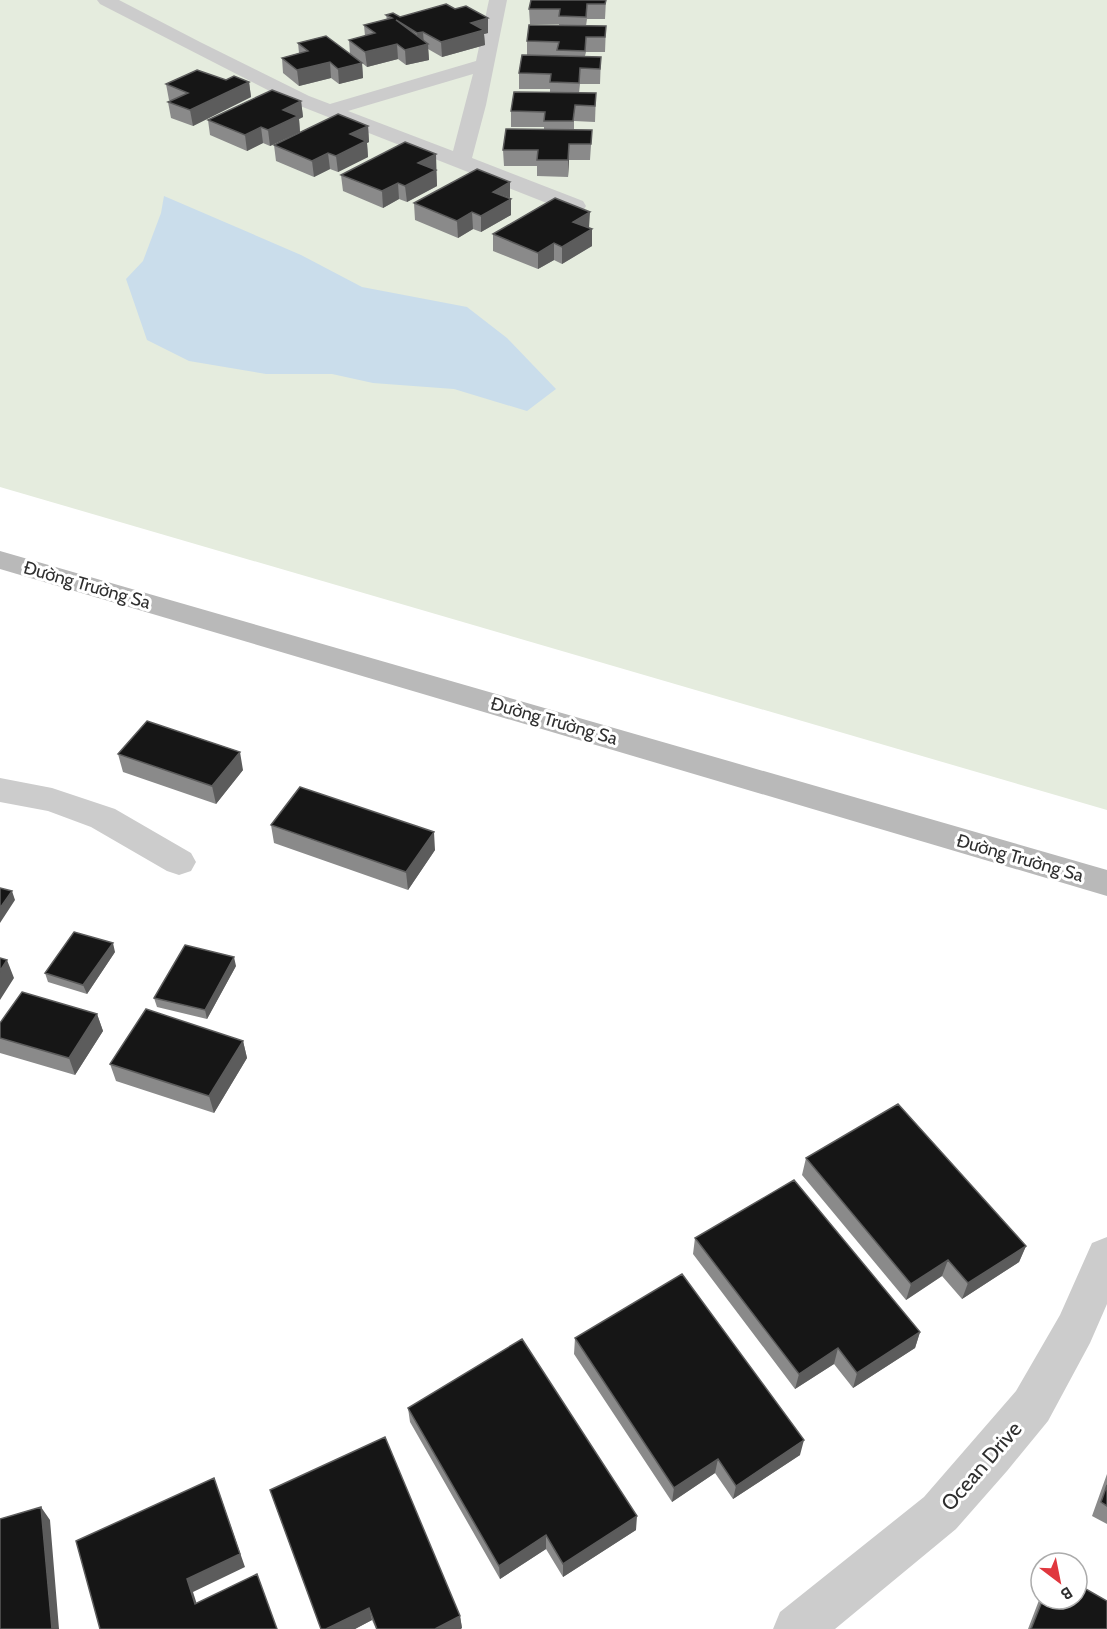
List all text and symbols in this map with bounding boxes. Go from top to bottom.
street label: Đường Trường Sa [21,556,153,614]
street label: Đường Trường Sa [488,692,620,750]
street label: Đường Trường Sa [954,829,1086,887]
street label: Ocean Drive [936,1416,1027,1516]
north arrow [1029,1551,1089,1611]
text: B [1057,1583,1076,1604]

